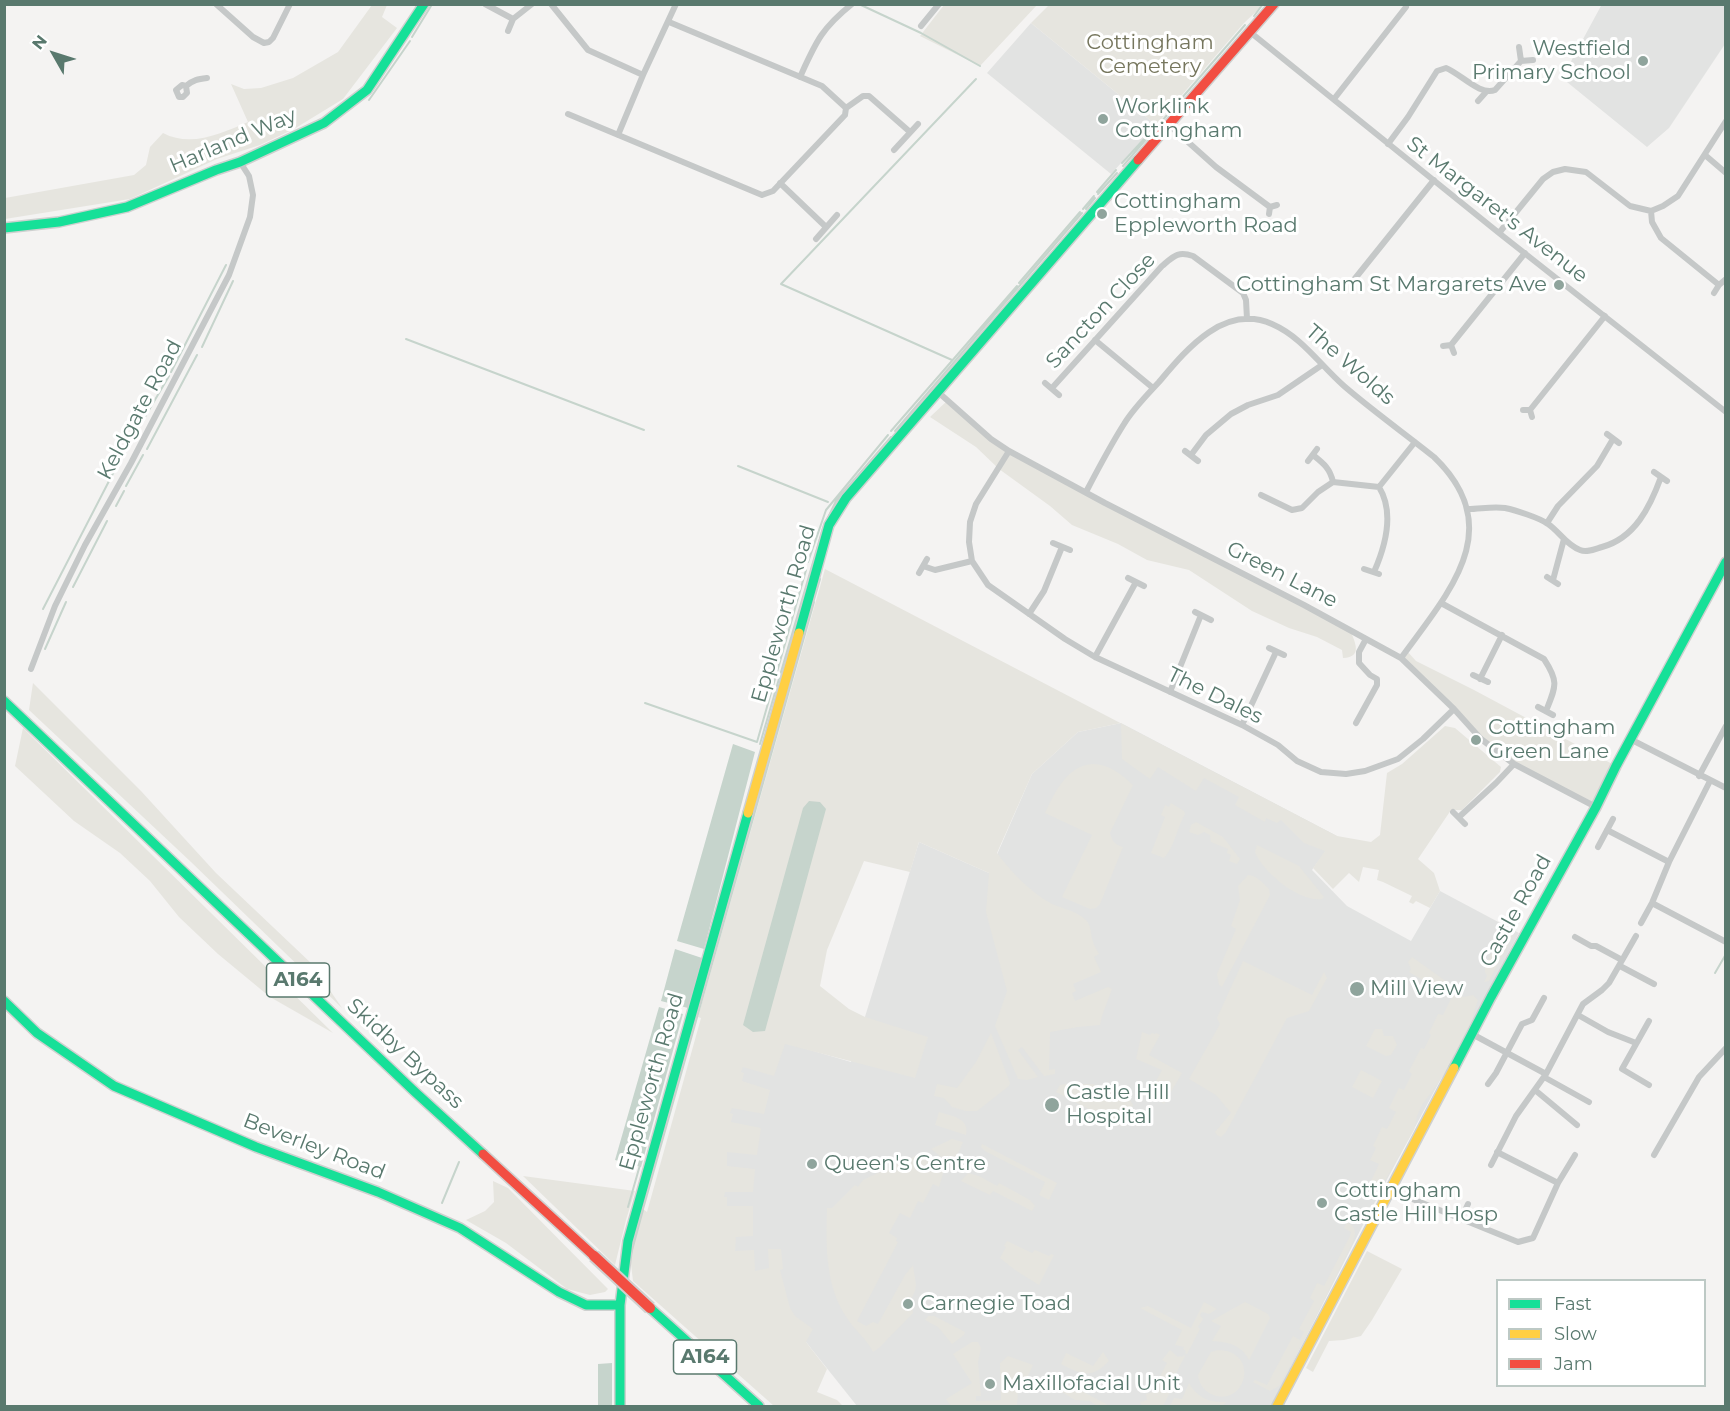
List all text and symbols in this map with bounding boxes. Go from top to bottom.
north arrow [24,24,84,84]
park label: Cottingham Cemetery [1086,30,1214,80]
text: N [28,31,51,53]
place label: Westfield Primary School [1472,36,1631,86]
marker: Westfield Primary School [1636,54,1650,68]
place label: Worklink Cottingham [1115,94,1242,144]
street label: Harland Way [166,103,300,179]
marker: Worklink Cottingham [1096,112,1110,126]
street label: St Margaret's Avenue [1401,131,1593,289]
place label: Cottingham Eppleworth Road [1114,189,1298,239]
marker: Cottingham Eppleworth Road [1095,207,1109,221]
street label: Sancton Close [1041,248,1161,374]
place label: Cottingham St Margarets Ave [1236,272,1547,298]
marker: Cottingham St Margarets Ave [1552,278,1566,292]
street label: The Wolds [1300,319,1400,411]
street label: Keldgate Road [92,336,188,484]
street label: Eppleworth Road [747,522,821,706]
street label: Green Lane [1222,536,1342,614]
street label: The Dales [1163,662,1267,730]
place label: Cottingham Green Lane [1488,715,1615,765]
marker: Cottingham Green Lane [1469,733,1483,747]
street label: Castle Road [1475,850,1557,972]
road number: A164 [266,963,330,997]
place label: Mill View [1370,976,1463,1002]
marker: Mill View [1348,980,1366,998]
street label: Eppleworth Road [615,990,689,1174]
street label: Skidby Bypass [341,993,469,1115]
place label: Castle Hill Hospital [1066,1080,1170,1130]
marker: Castle Hill Hospital [1043,1096,1061,1114]
street label: Beverley Road [239,1108,389,1186]
place label: Queen's Centre [824,1151,986,1177]
marker: Queen's Centre [805,1157,819,1171]
place label: Cottingham Castle Hill Hosp [1334,1178,1498,1228]
marker: Cottingham Castle Hill Hosp [1315,1196,1329,1210]
legend [1496,1279,1706,1387]
place label: Carnegie Toad [920,1291,1071,1317]
text: Fast [1554,1293,1592,1315]
marker: Carnegie Toad [901,1297,915,1311]
text: Slow [1554,1323,1597,1345]
road number: A164 [674,1340,736,1374]
text: Jam [1554,1353,1593,1375]
place label: Maxillofacial Unit [1002,1371,1181,1397]
marker: Maxillofacial Unit [983,1377,997,1391]

